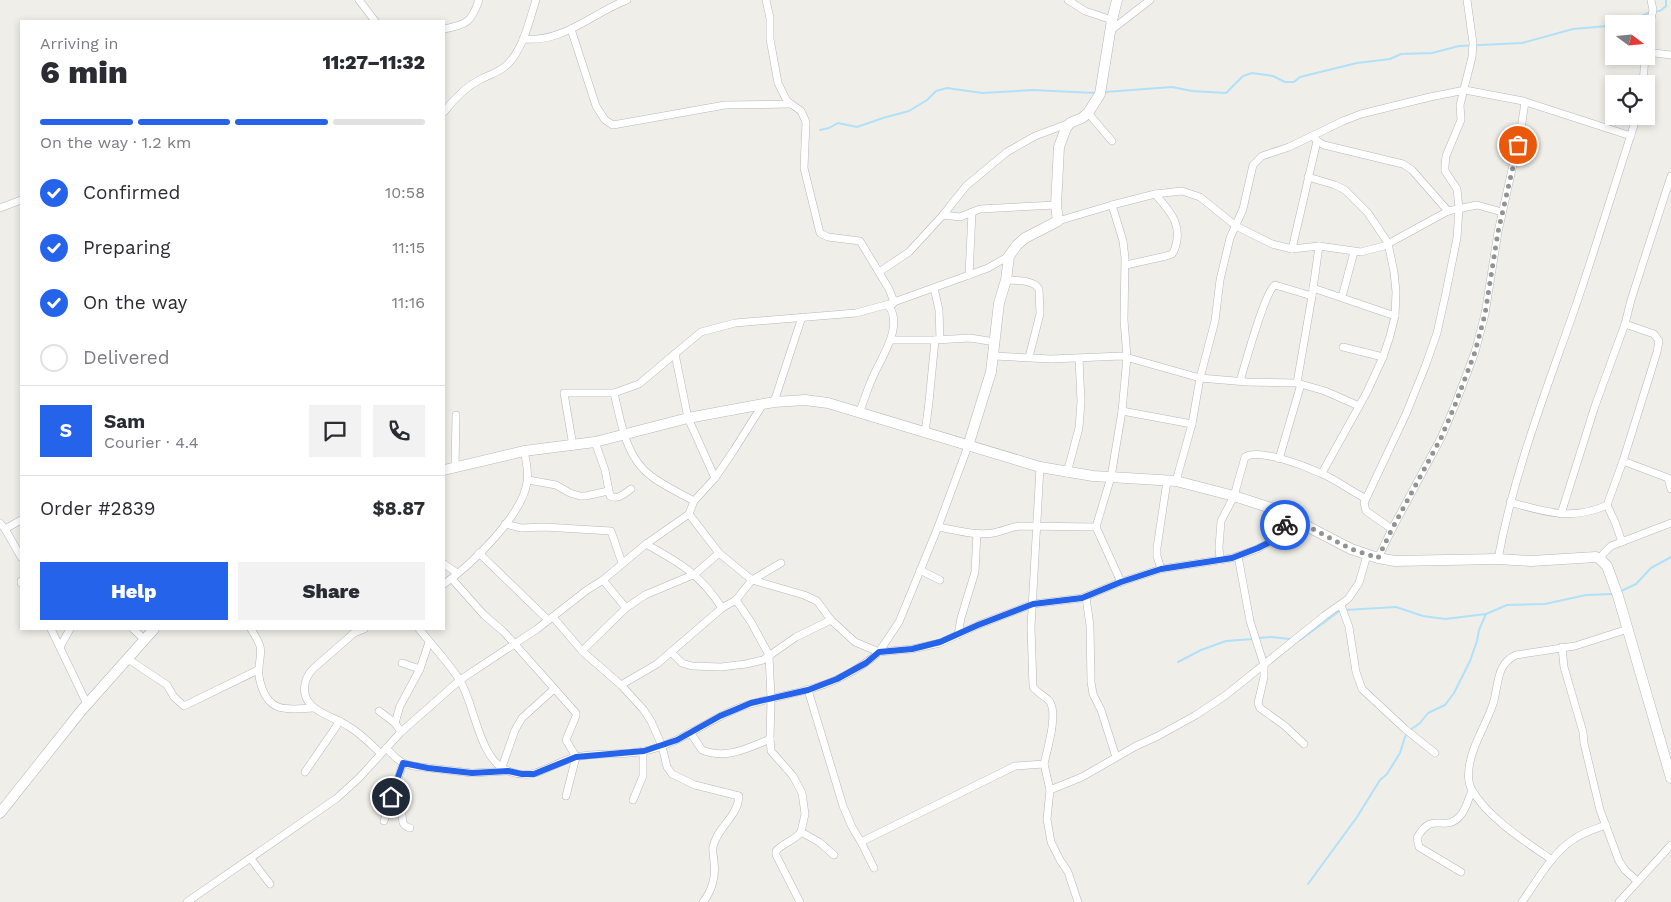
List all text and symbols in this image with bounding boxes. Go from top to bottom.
north arrow [1605,15,1655,65]
map controls [1605,15,1655,125]
text: Arriving in [40,34,118,53]
text: 11:27–11:32 [322,51,425,74]
text: 6 min [40,53,128,91]
button: locate [1605,75,1655,125]
pin [1497,124,1539,166]
icon: bag [1504,131,1532,159]
text: On the way · 1.2 km [40,133,191,152]
icon: check [40,179,68,207]
text: Confirmed [83,181,180,204]
text: 10:58 [385,183,425,202]
icon: check [40,234,68,262]
text: Preparing [83,236,170,259]
text: 11:15 [392,238,425,257]
icon: check [40,289,68,317]
text: On the way [83,291,187,314]
text: 11:16 [392,293,425,312]
text: Delivered [83,346,170,369]
button: chat [309,405,361,457]
button: phone [373,405,425,457]
text: Sam [104,410,145,433]
text: S [60,419,72,442]
text: Courier · 4.4 [104,433,199,452]
text: Order #2839 [40,497,156,520]
text: $8.87 [373,497,425,520]
courier [1260,500,1310,550]
icon: bike [1271,511,1299,539]
button: Help [40,562,228,620]
button: Share [238,562,425,620]
pin [370,776,412,818]
icon: home [377,783,405,811]

